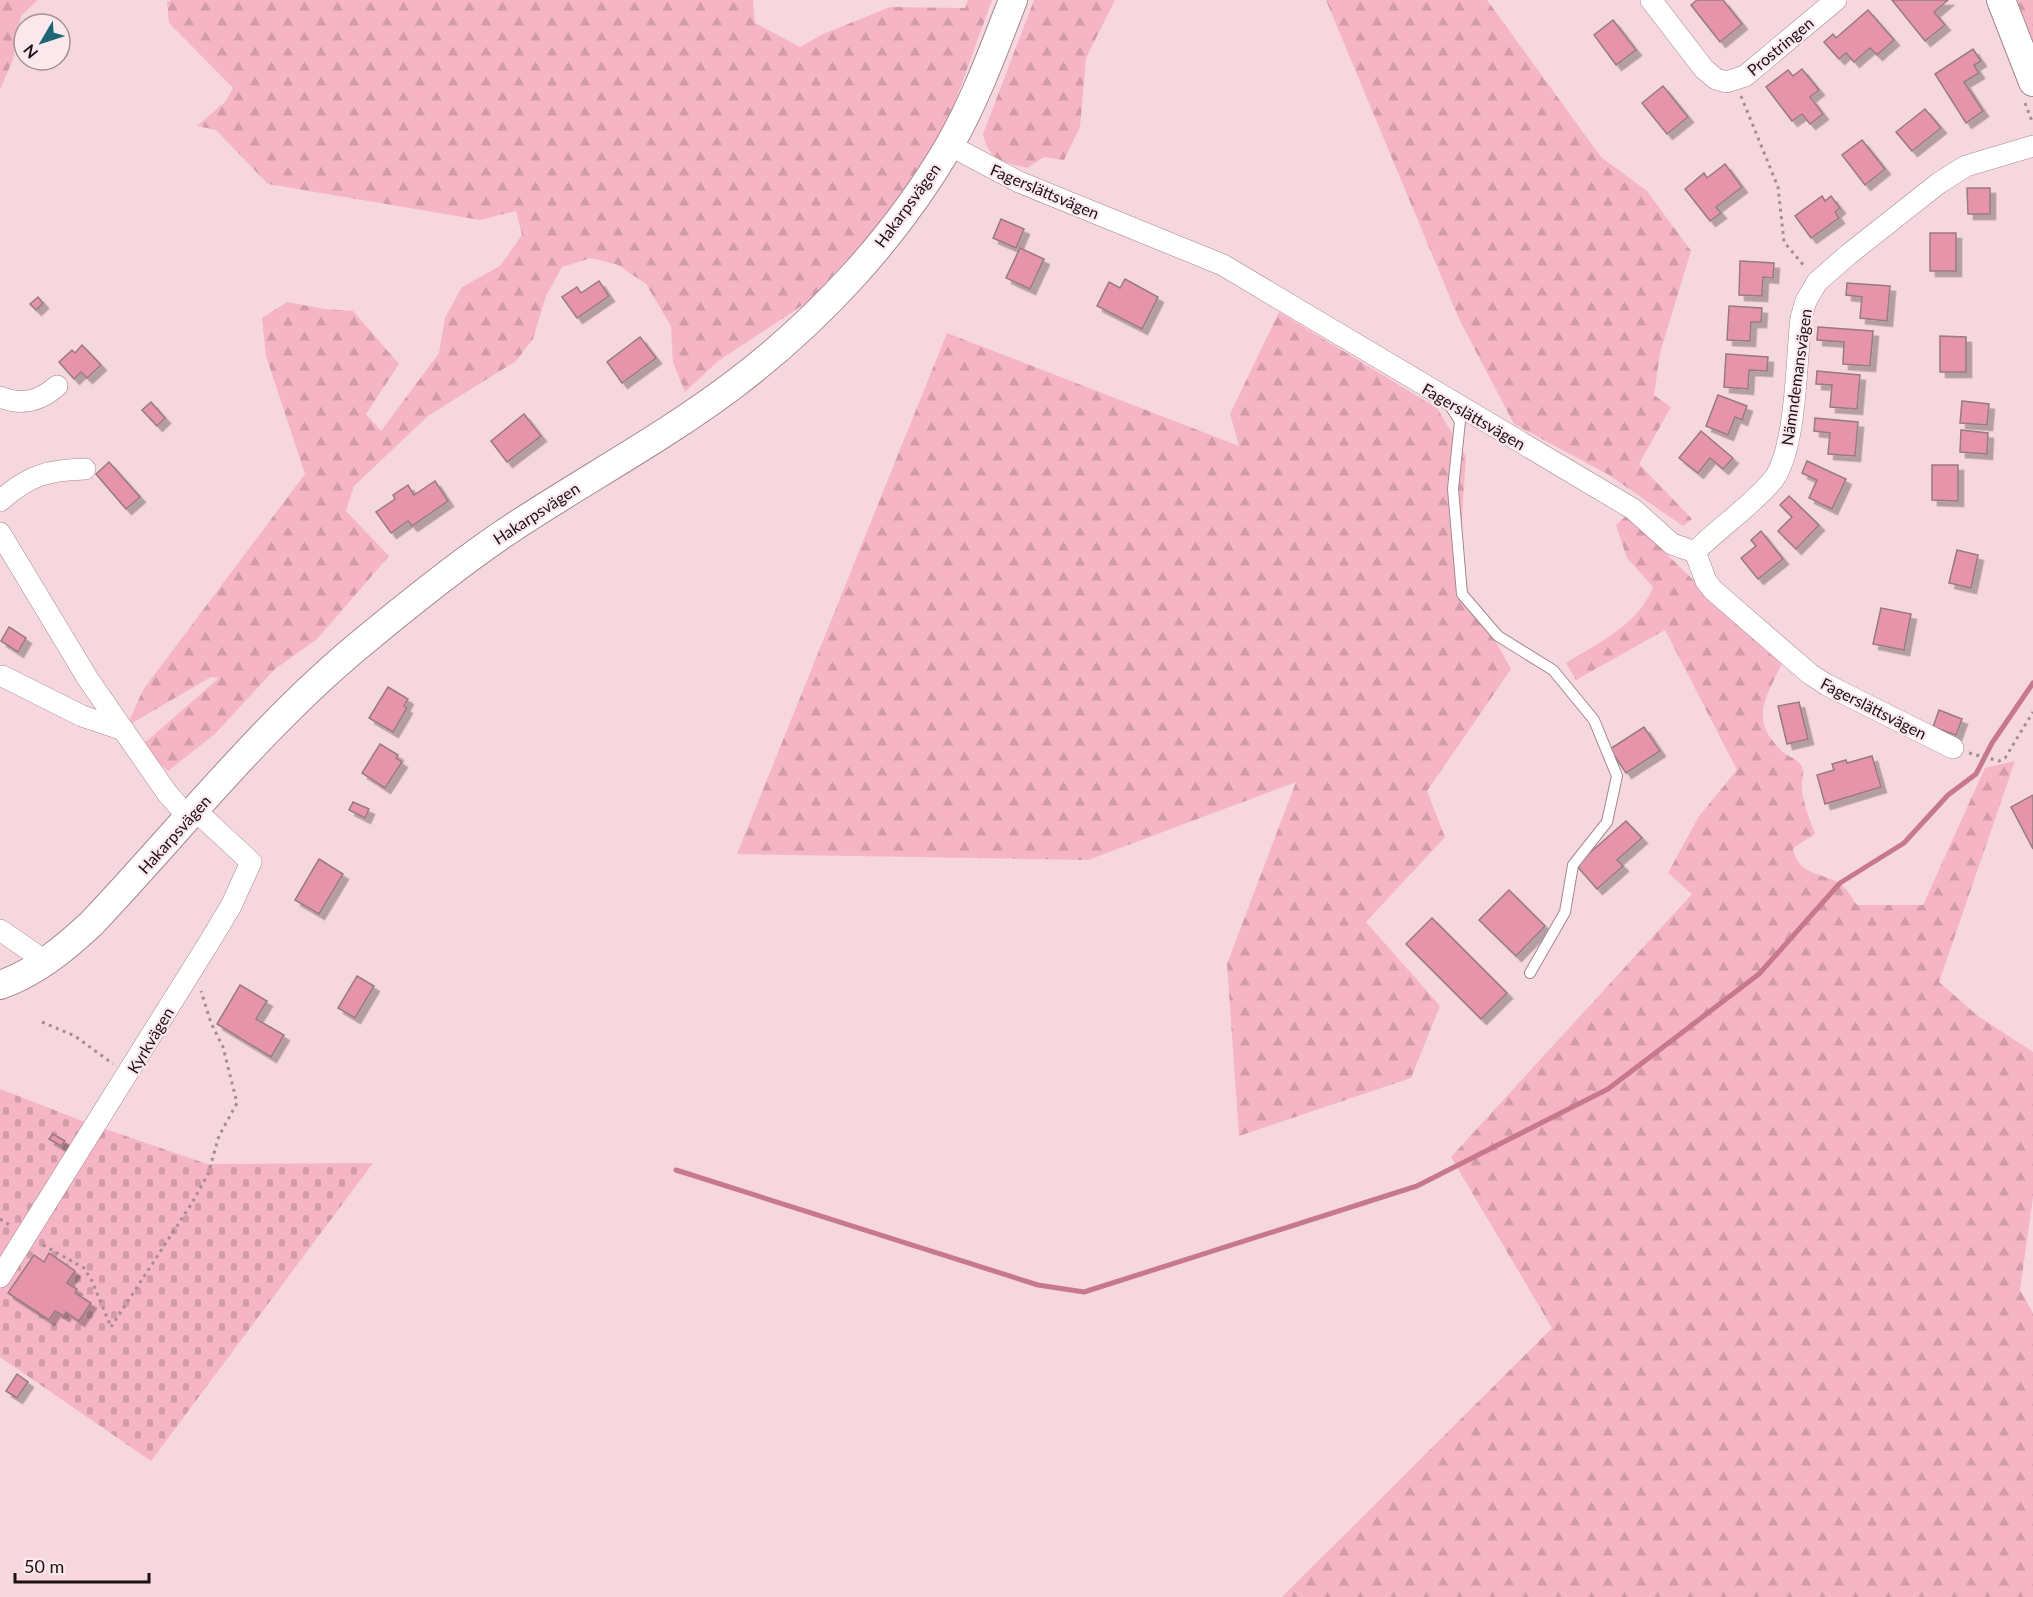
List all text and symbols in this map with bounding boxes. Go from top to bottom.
north arrow [12,12,72,72]
street label: Prostringen [1743,13,1817,79]
text: N [19,41,41,63]
street label: Hakarpsvägen [870,159,944,251]
street label: Fagerslättsvägen [988,160,1102,222]
street label: Nämndemansvägen [1777,307,1815,447]
street label: Fagerslättsvägen [1419,379,1529,453]
street label: Hakarpsvägen [489,478,583,548]
street label: Fagerslättsvägen [1818,673,1930,743]
street label: Hakarpsvägen [134,791,214,877]
street label: Kyrkvägen [123,1004,177,1076]
scale bar [15,1546,148,1584]
text: 50 m [24,1555,64,1577]

